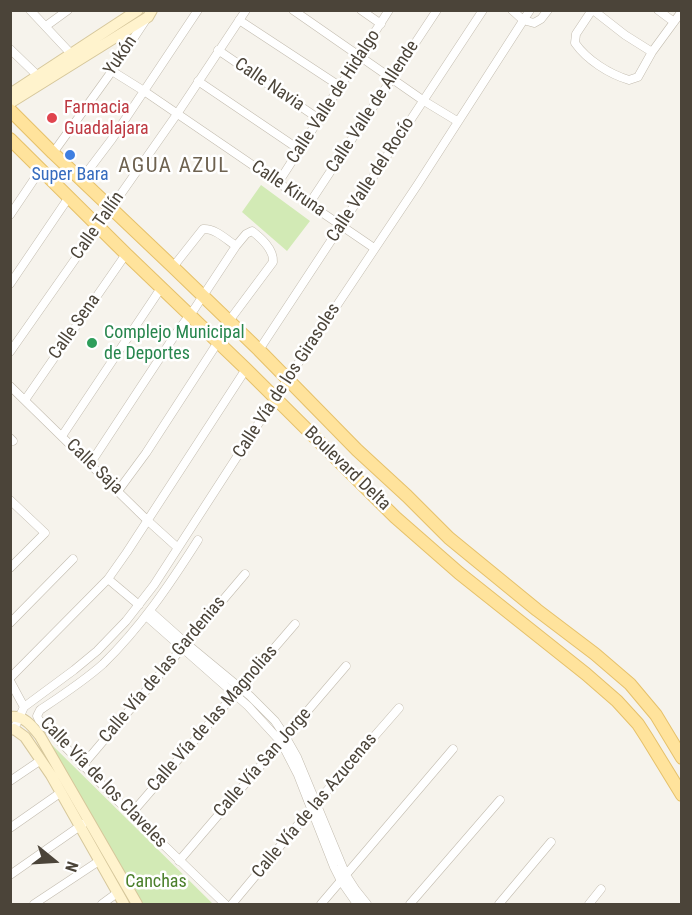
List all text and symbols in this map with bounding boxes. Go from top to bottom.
street label: Calle Valle de Hidalgo [283,26,385,168]
street label: Yukón [100,32,142,80]
street label: Calle Valle de Allende [322,37,424,177]
street label: Calle Navia [230,54,308,116]
place label: Farmacia Guadalajara [64,97,149,140]
marker: Farmacia Guadalajara [45,111,59,125]
street label: Calle Valle del Rocío [323,113,419,247]
marker: Super Bara [63,148,77,162]
district label: AGUA AZUL [118,154,230,180]
street label: Calle Kiruna [247,156,329,222]
place label: Super Bara [31,164,109,186]
street label: Calle Tallín [67,188,129,264]
street label: Calle Sena [45,290,105,364]
street label: Calle Vía de los Girasoles [229,300,345,462]
place label: Complejo Municipal de Deportes [104,322,245,364]
marker: Complejo Municipal de Deportes [85,336,99,350]
street label: Boulevard Delta [299,423,395,515]
street label: Calle Saja [61,435,127,499]
street label: Calle Vía de las Gardenias [95,592,231,748]
street label: Calle Vía de las Magnolias [143,641,283,797]
street label: Calle Vía San Jorge [210,704,316,822]
street label: Calle Vía de los Claveles [35,713,171,853]
street label: Calle Vía de las Azucenas [248,729,382,883]
north arrow [24,831,84,891]
text: N [61,859,82,874]
park label: Canchas [125,871,187,893]

